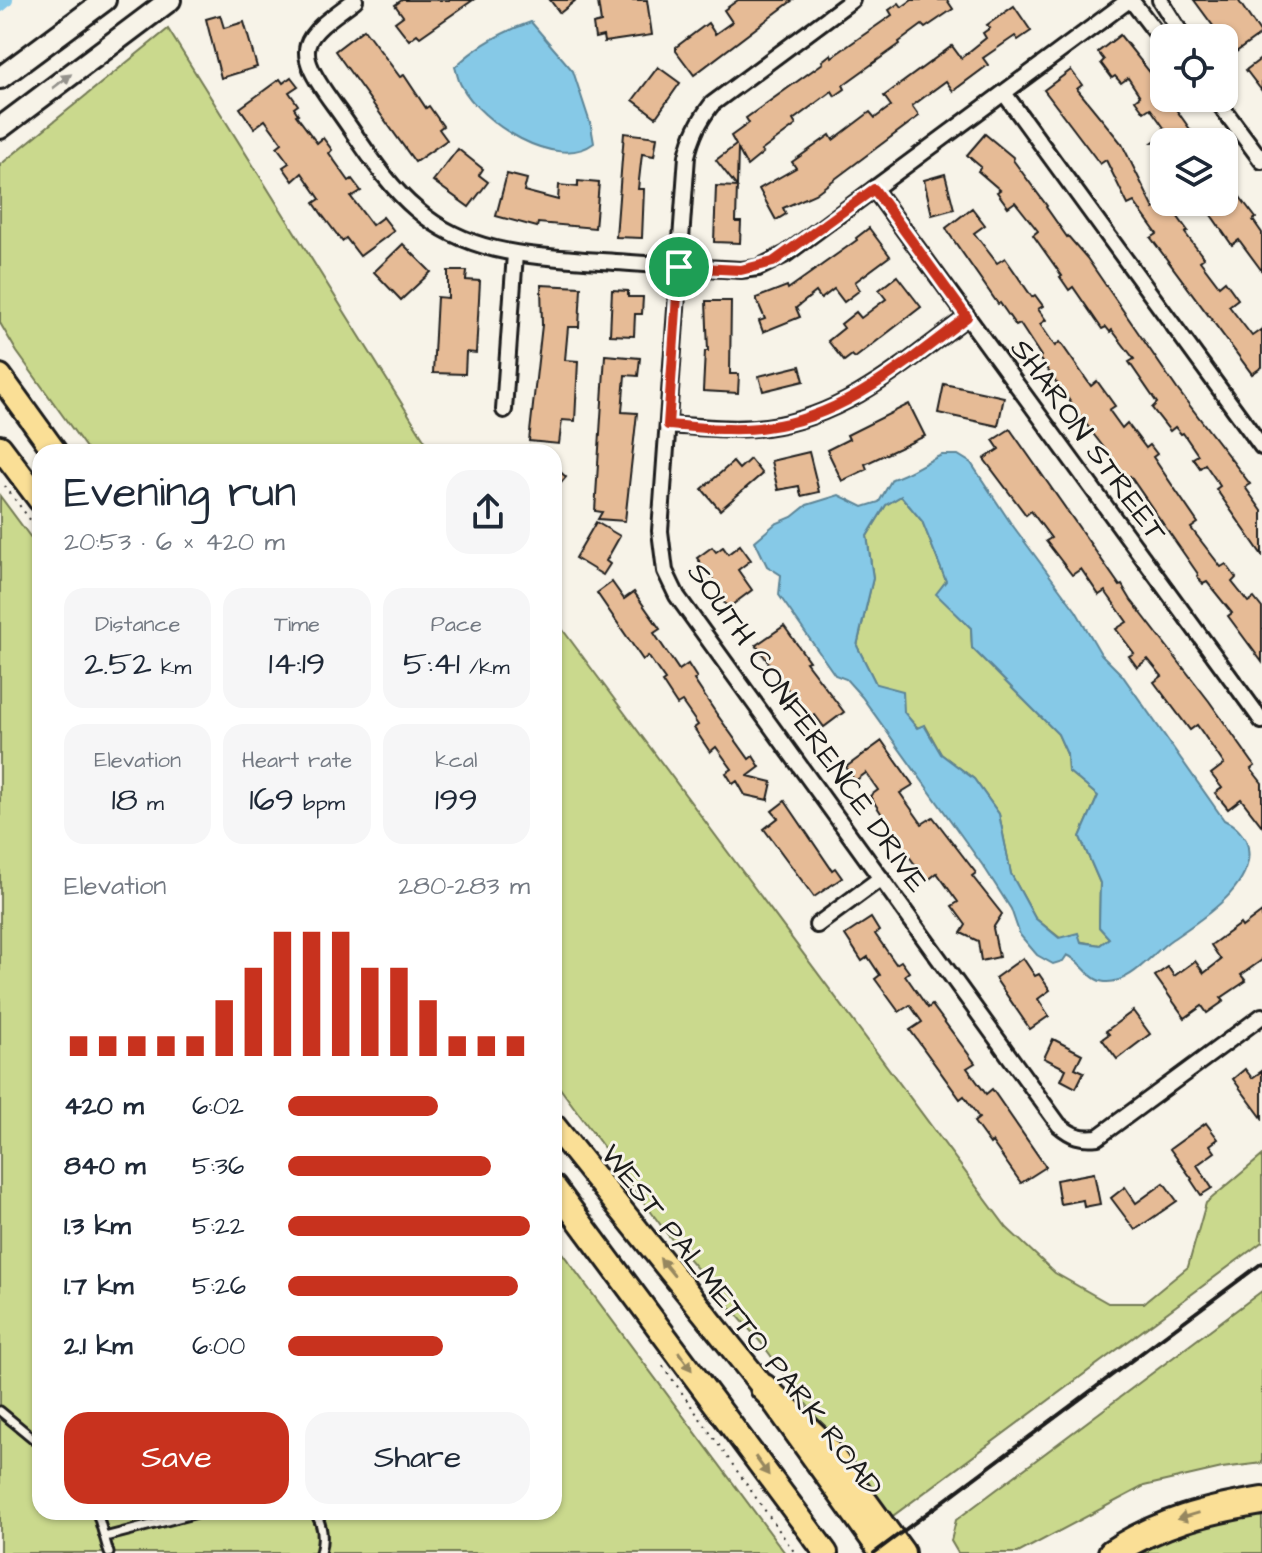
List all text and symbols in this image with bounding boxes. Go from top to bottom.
map controls [1150,24,1238,216]
button: locate [1150,24,1238,112]
one-way arrow [52,73,73,89]
button: layers [1150,128,1238,216]
pin [645,233,713,301]
icon: arrive [657,245,701,289]
street label: SHARON STREET [1000,330,1177,551]
text: Evening run [64,463,296,524]
button: share [446,470,530,554]
text: 20:53 · 6 × 420 m [64,524,285,560]
street label: SOUTH CONFERENCE DRIVE [677,554,938,901]
text: Distance [95,609,180,640]
text: Time [274,609,320,640]
text: Pace [431,609,482,640]
text: 2.52 [84,640,152,688]
text: 14:19 [269,640,325,688]
text: 5:41 [403,640,460,688]
text: km [152,652,191,683]
text: /km [460,652,510,683]
text: Elevation [94,745,181,776]
text: Heart rate [242,745,352,776]
text: kcal [435,745,477,776]
text: 18 [111,776,138,824]
text: 169 [249,776,294,824]
text: 199 [435,776,478,824]
text: m [138,788,164,819]
text: bpm [294,788,345,819]
text: Elevation [64,868,166,904]
text: 280–283 m [398,868,530,904]
text: 420 m [64,1088,144,1124]
text: 6:02 [192,1088,244,1124]
street label: WEST PALMETTO PARK ROAD [590,1135,892,1506]
text: 840 m [64,1148,146,1184]
text: 5:36 [192,1148,244,1184]
text: 1.3 km [64,1208,131,1244]
text: 5:22 [192,1208,245,1244]
one-way arrow [659,1257,676,1277]
text: 1.7 km [64,1268,134,1304]
text: 5:26 [192,1268,246,1304]
text: 2.1 km [64,1328,132,1364]
text: 6:00 [192,1328,245,1364]
one-way arrow [677,1350,693,1372]
button: Save [64,1412,289,1504]
button: Share [305,1412,530,1504]
one-way arrow [753,1455,769,1476]
one-way arrow [1176,1510,1200,1523]

